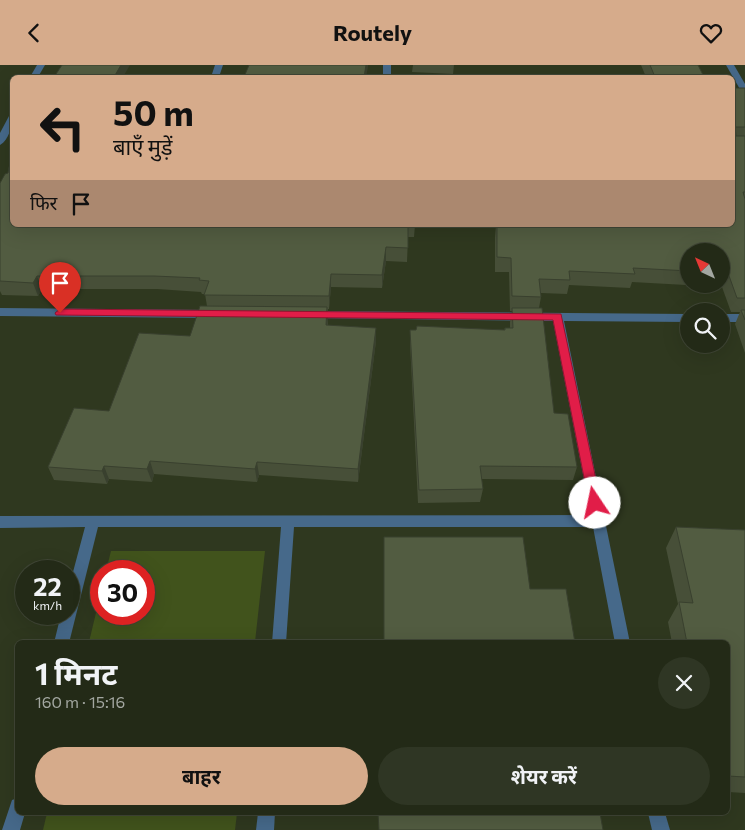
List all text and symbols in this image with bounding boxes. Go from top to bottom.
icon: back [20,19,48,47]
text: Routely [333,19,412,46]
icon: heart [697,19,725,47]
text: 50 m [113,90,194,133]
icon: left [30,95,95,160]
text: बाएँ मुड़ें [113,133,173,160]
icon: arrive [67,190,95,218]
text: फिर [30,191,57,214]
north arrow [680,243,730,293]
map controls [680,243,730,353]
pin [39,262,81,313]
icon: arrive [46,269,74,297]
button: search [680,303,730,353]
position arrow [568,476,620,528]
speed limit sign: 30 [90,560,155,625]
text: 22 [33,571,62,601]
text: km/h [33,598,62,612]
text: 1 मिनट [35,654,117,691]
button: close [658,657,710,709]
text: 160 m · 15:16 [35,692,125,711]
button: बाहर [35,747,368,805]
button: शेयर करें [378,747,710,805]

